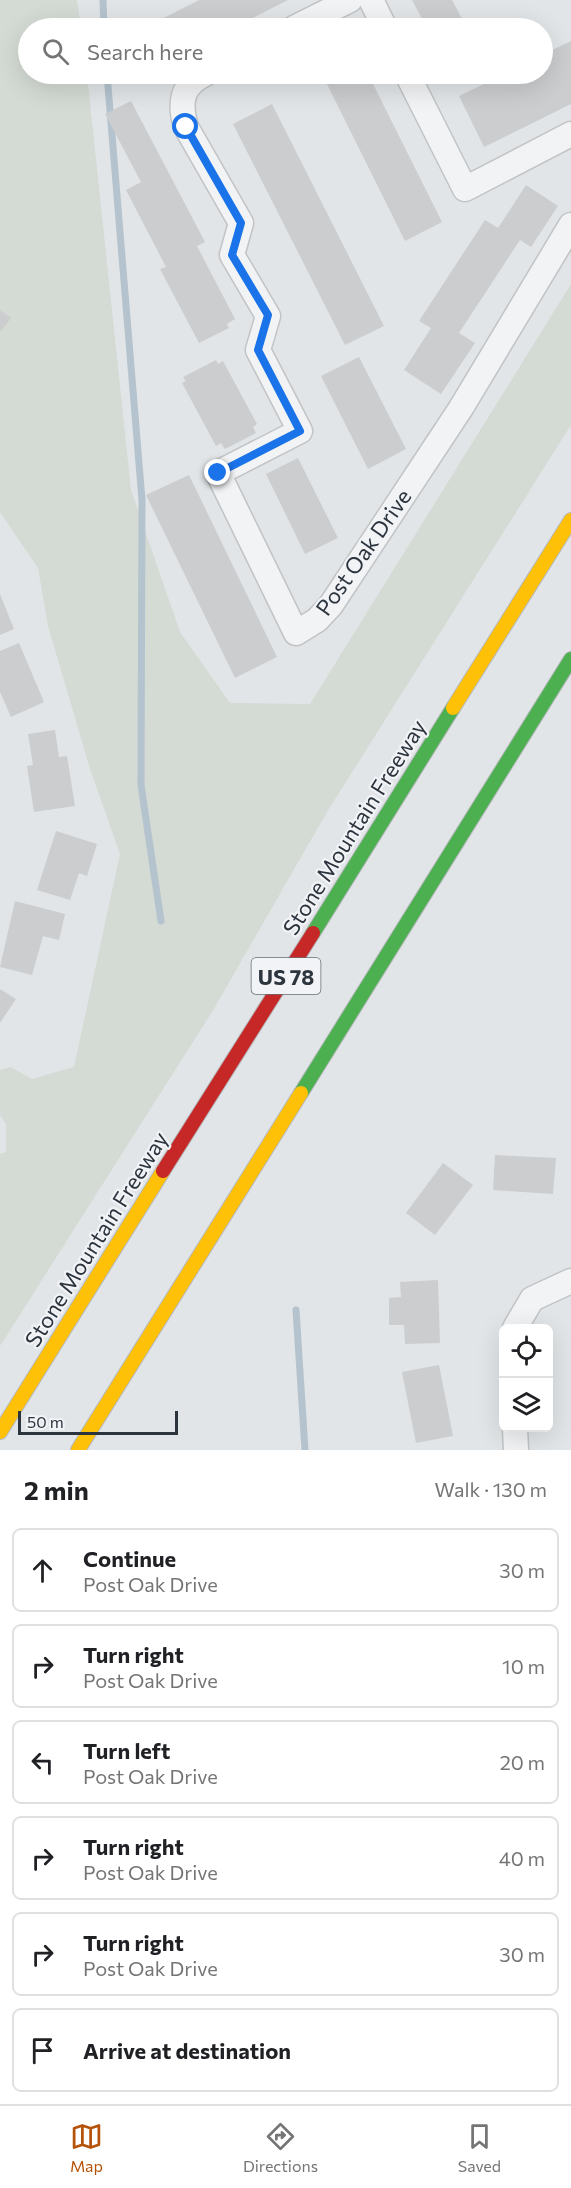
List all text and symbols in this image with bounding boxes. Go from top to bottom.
search box [18,18,553,84]
icon: search [39,35,72,68]
text: Search here [87,38,203,65]
route start [172,113,198,139]
route end [204,459,230,485]
street label: Post Oak Drive [309,484,417,620]
street label: Stone Mountain Freeway [277,714,431,940]
road number: US 78 [252,958,320,994]
street label: Stone Mountain Freeway [19,1126,173,1352]
map controls [499,1324,553,1432]
button: locate [499,1324,553,1378]
button: layers [499,1378,553,1432]
scale bar [18,1408,178,1436]
text: 50 m [27,1412,64,1431]
text: 2 min [24,1474,89,1505]
text: Walk · 130 m [435,1477,547,1501]
text: Continue [83,1545,176,1572]
icon: ahead [26,1554,59,1587]
text: 30 m [499,1558,545,1582]
text: Post Oak Drive [83,1572,218,1596]
text: Turn right [83,1641,184,1668]
icon: right [26,1650,59,1683]
text: 10 m [502,1654,545,1678]
text: Post Oak Drive [83,1668,218,1692]
text: Turn left [83,1737,170,1764]
icon: left [26,1746,59,1779]
text: 20 m [500,1750,545,1774]
text: Post Oak Drive [83,1764,218,1788]
text: Turn right [83,1833,184,1860]
icon: right [26,1842,59,1875]
text: 40 m [499,1846,545,1870]
text: Post Oak Drive [83,1860,218,1884]
text: Turn right [83,1929,184,1956]
icon: right [26,1938,59,1971]
text: 30 m [499,1942,545,1966]
text: Post Oak Drive [83,1956,218,1980]
icon: arrive [26,2034,59,2067]
text: Arrive at destination [83,2037,291,2064]
tab: Map [70,2120,103,2175]
tab: Directions [243,2120,318,2175]
tab: Saved [458,2120,501,2175]

